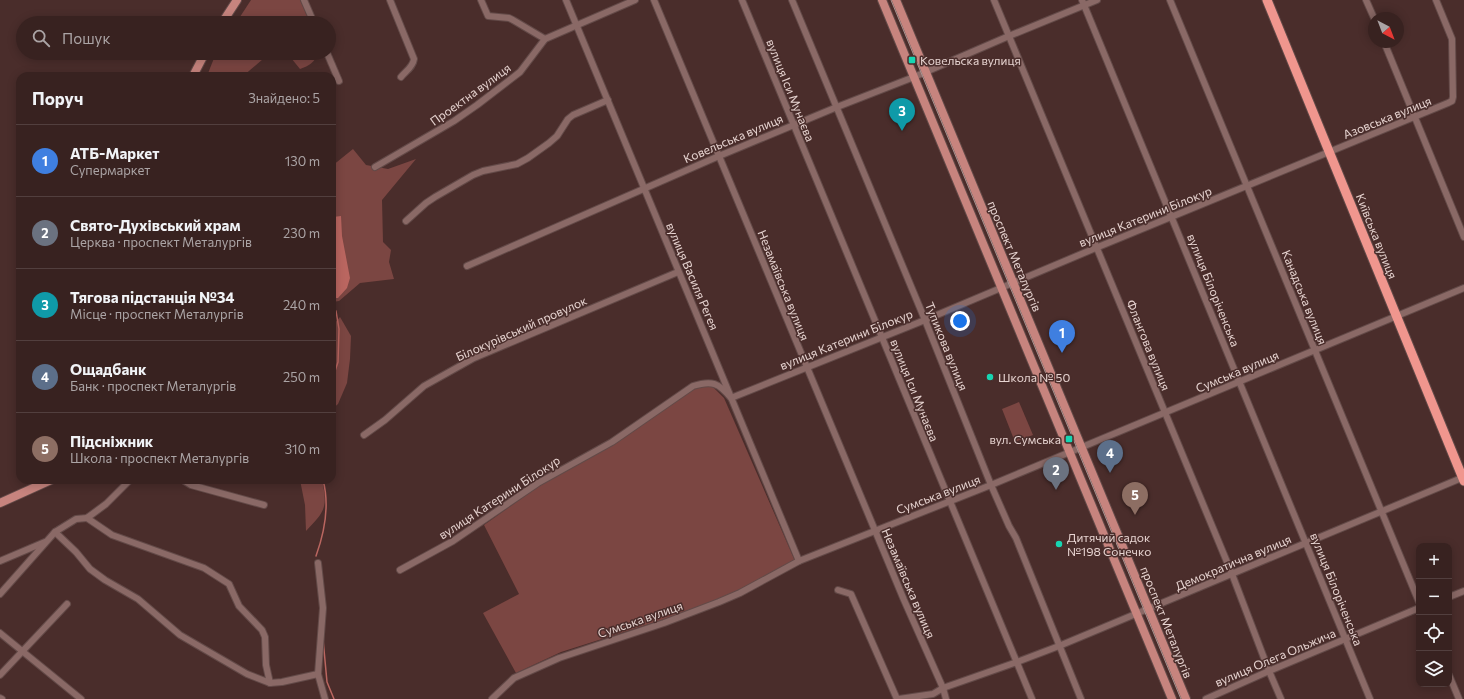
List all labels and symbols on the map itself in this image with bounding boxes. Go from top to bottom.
north arrow [1368,12,1404,48]
street label: вулиця Іси Мунаєва [764,37,818,143]
place label: Ковельска вулиця [920,53,1021,67]
marker: Ковельска вулиця [907,55,917,65]
street label: Проектна вулиця [427,60,513,128]
street label: Азовська вулиця [1341,93,1433,141]
pin: 3 [889,98,915,131]
street label: Ковельська вулиця [681,111,785,165]
street label: вулиця Катерини Білокур [1077,183,1213,249]
street label: Київська вулиця [1354,191,1400,281]
street label: проспект Металургів [985,198,1045,314]
street label: вулиця Василя Регея [664,220,722,332]
street label: Незамаївська вулиця [755,228,813,342]
street label: вулиця Білоріченська [1185,231,1243,349]
street label: Канадська вулиця [1280,248,1330,346]
street label: Білокурівський провулок [453,292,589,363]
street label: Флангова вулиця [1124,298,1174,392]
street label: Тупикова вулиця [923,300,971,392]
street label: вулиця Катерини Білокур [778,306,914,372]
your location [950,311,970,331]
pin: 1 [1049,320,1075,353]
street label: вулиця Іси Мунаєва [888,337,942,443]
street label: Сумська вулиця [1193,347,1281,395]
place label: Школа № 50 [998,370,1070,384]
marker: Школа № 50 [985,372,995,382]
place label: вул. Сумська [989,432,1061,446]
marker: вул. Сумська [1064,434,1074,444]
pin: 4 [1097,440,1123,473]
street label: вулиця Катерини Білокур [436,452,562,542]
pin: 2 [1043,457,1069,490]
street label: Сумська вулиця [894,472,982,516]
pin: 5 [1122,482,1148,515]
street label: Незамаївська вулиця [880,526,938,640]
place label: Дитячий садок №198 Сонечко [1067,530,1151,558]
street label: вулиця Білоріченська [1308,530,1366,648]
street label: Демократична вулиця [1173,531,1293,593]
marker: Дитячий садок №198 Сонечко [1054,539,1064,549]
street label: проспект Металургів [1138,564,1196,680]
street label: Сумська вулиця [596,598,684,640]
street label: вулиця Олега Ольжича [1212,625,1338,689]

